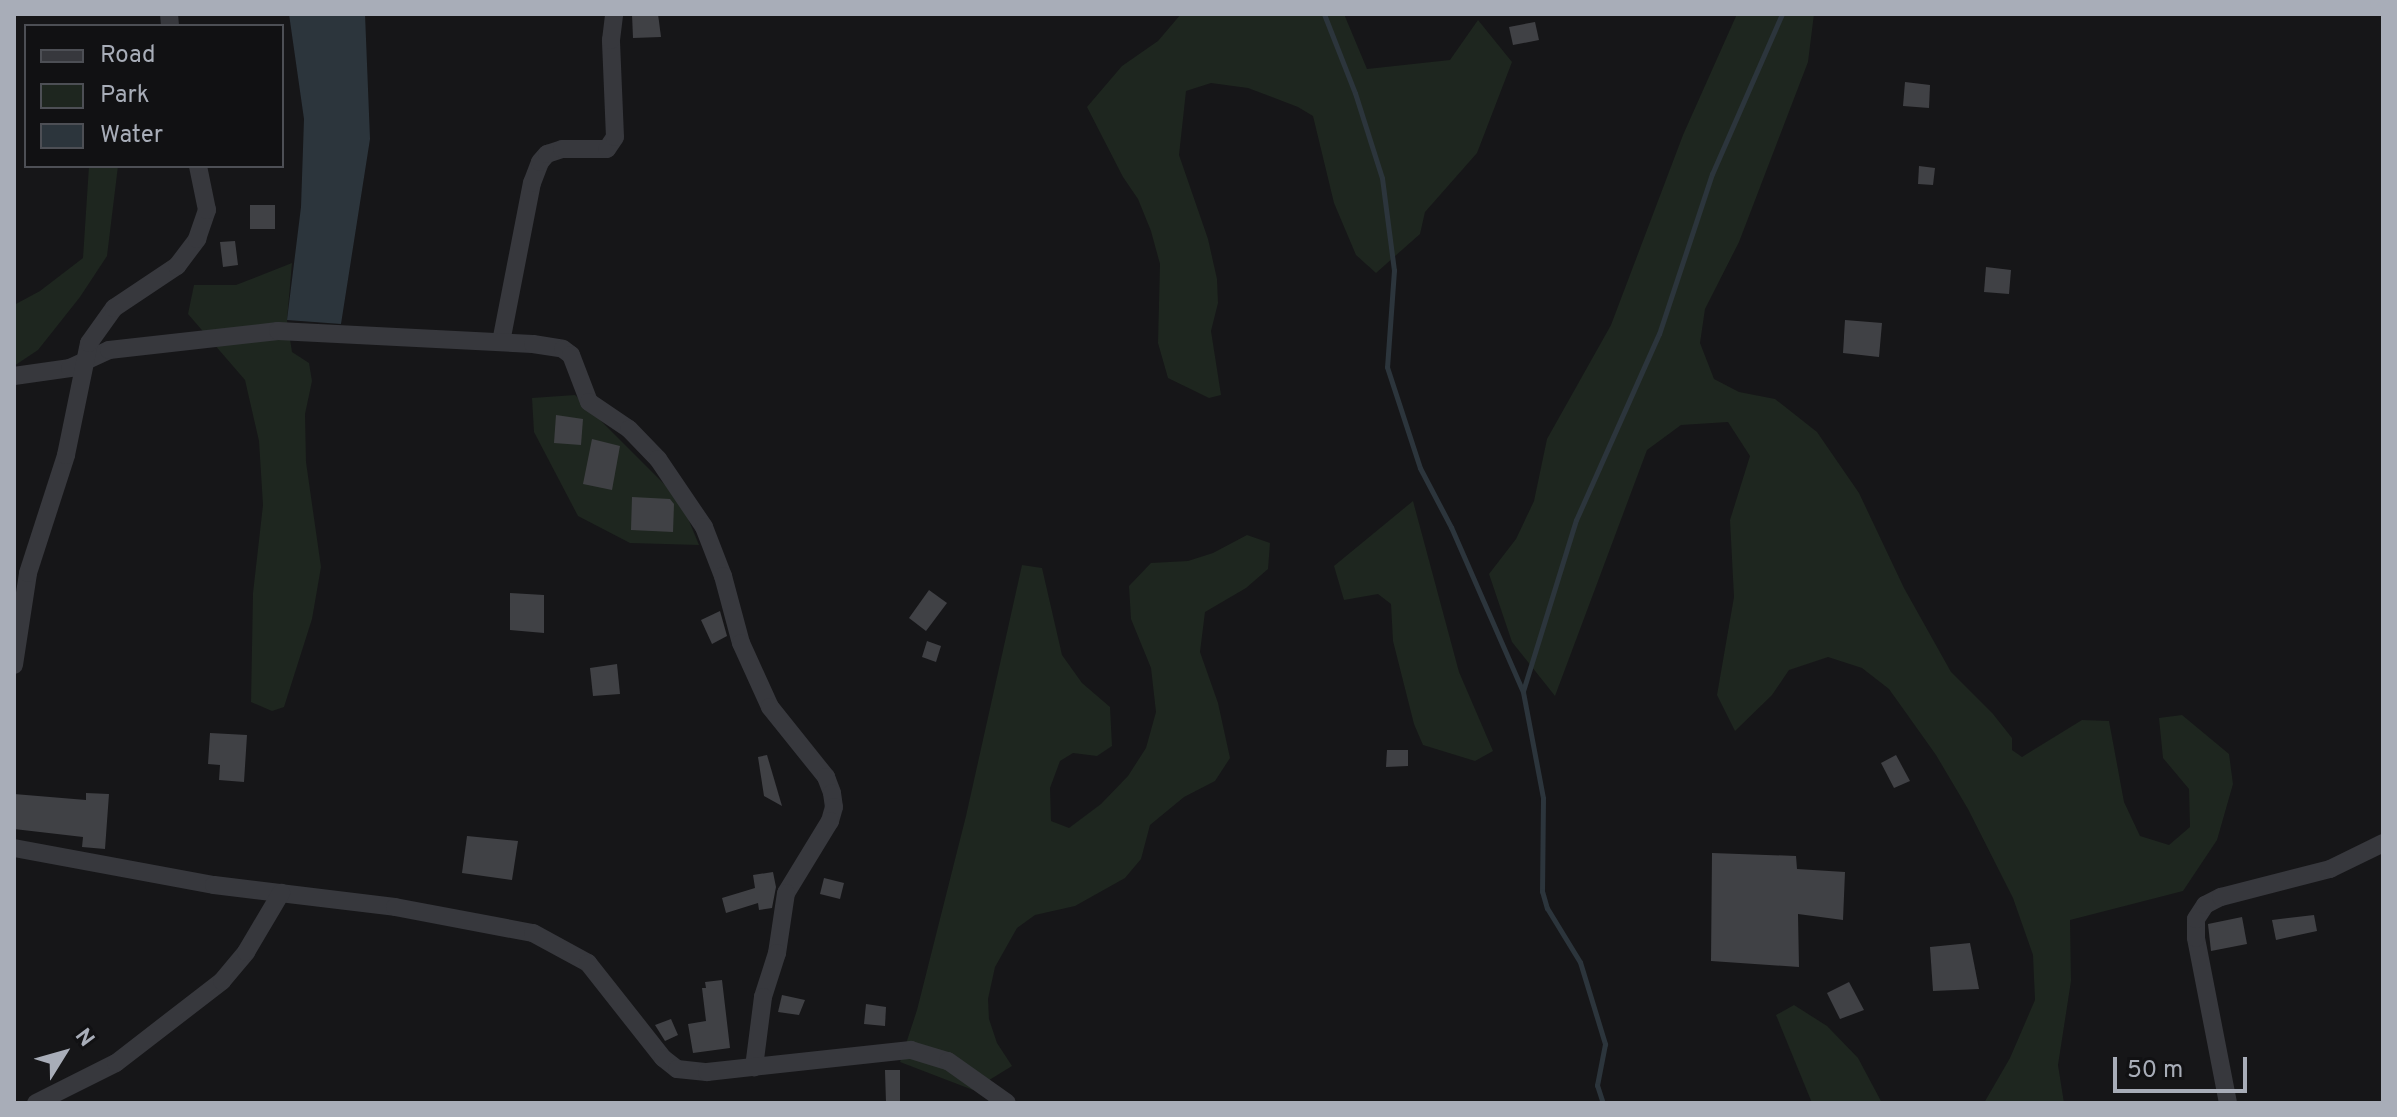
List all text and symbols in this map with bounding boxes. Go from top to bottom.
legend [24,24,284,168]
text: Road [100,41,156,71]
text: Park [100,81,150,111]
text: Water [100,121,163,151]
north arrow [24,1013,104,1093]
text: N [68,1024,99,1053]
scale bar [2117,1041,2251,1091]
text: 50 m [2127,1056,2183,1086]

